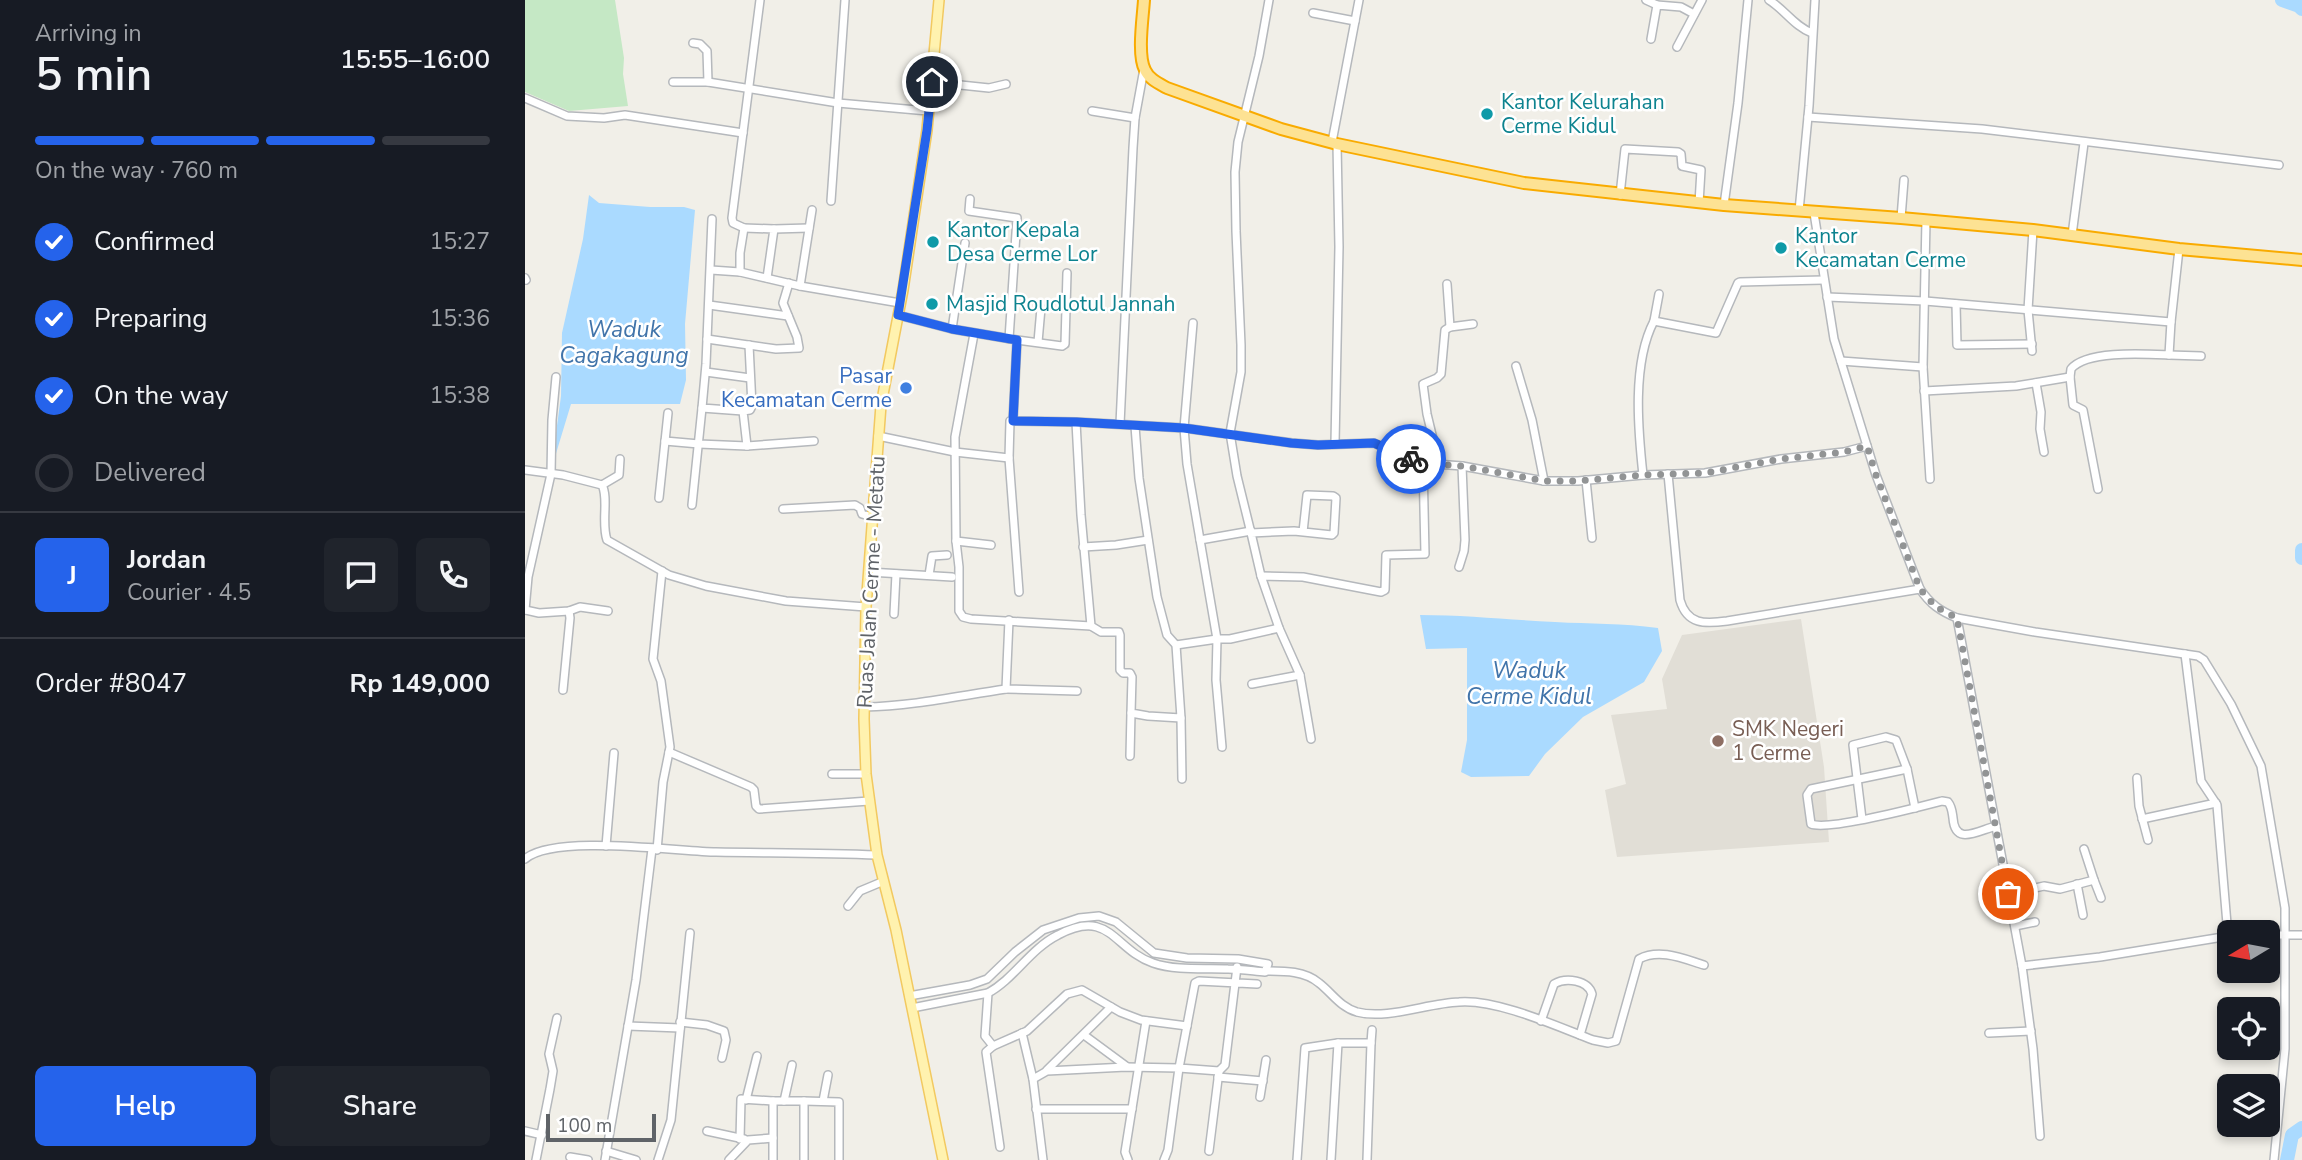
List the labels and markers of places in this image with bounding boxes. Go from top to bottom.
pin [902,52,962,112]
place label: Kantor Kelurahan Cerme Kidul [1501,88,1665,140]
marker: Kantor Kelurahan Cerme Kidul [1479,106,1495,122]
place label: Kantor Kepala Desa Cerme Lor [947,216,1098,268]
place label: Kantor Kecamatan Cerme [1795,222,1966,274]
marker: Kantor Kepala Desa Cerme Lor [925,234,941,250]
marker: Kantor Kecamatan Cerme [1773,240,1789,256]
place label: Masjid Roudlotul Jannah [946,290,1175,318]
marker: Masjid Roudlotul Jannah [924,296,940,312]
place label: Pasar Kecamatan Cerme [721,362,892,414]
marker: Pasar Kecamatan Cerme [898,380,914,396]
place label: SMK Negeri 1 Cerme [1732,715,1844,767]
marker: SMK Negeri 1 Cerme [1710,733,1726,749]
pin [1978,864,2038,924]

